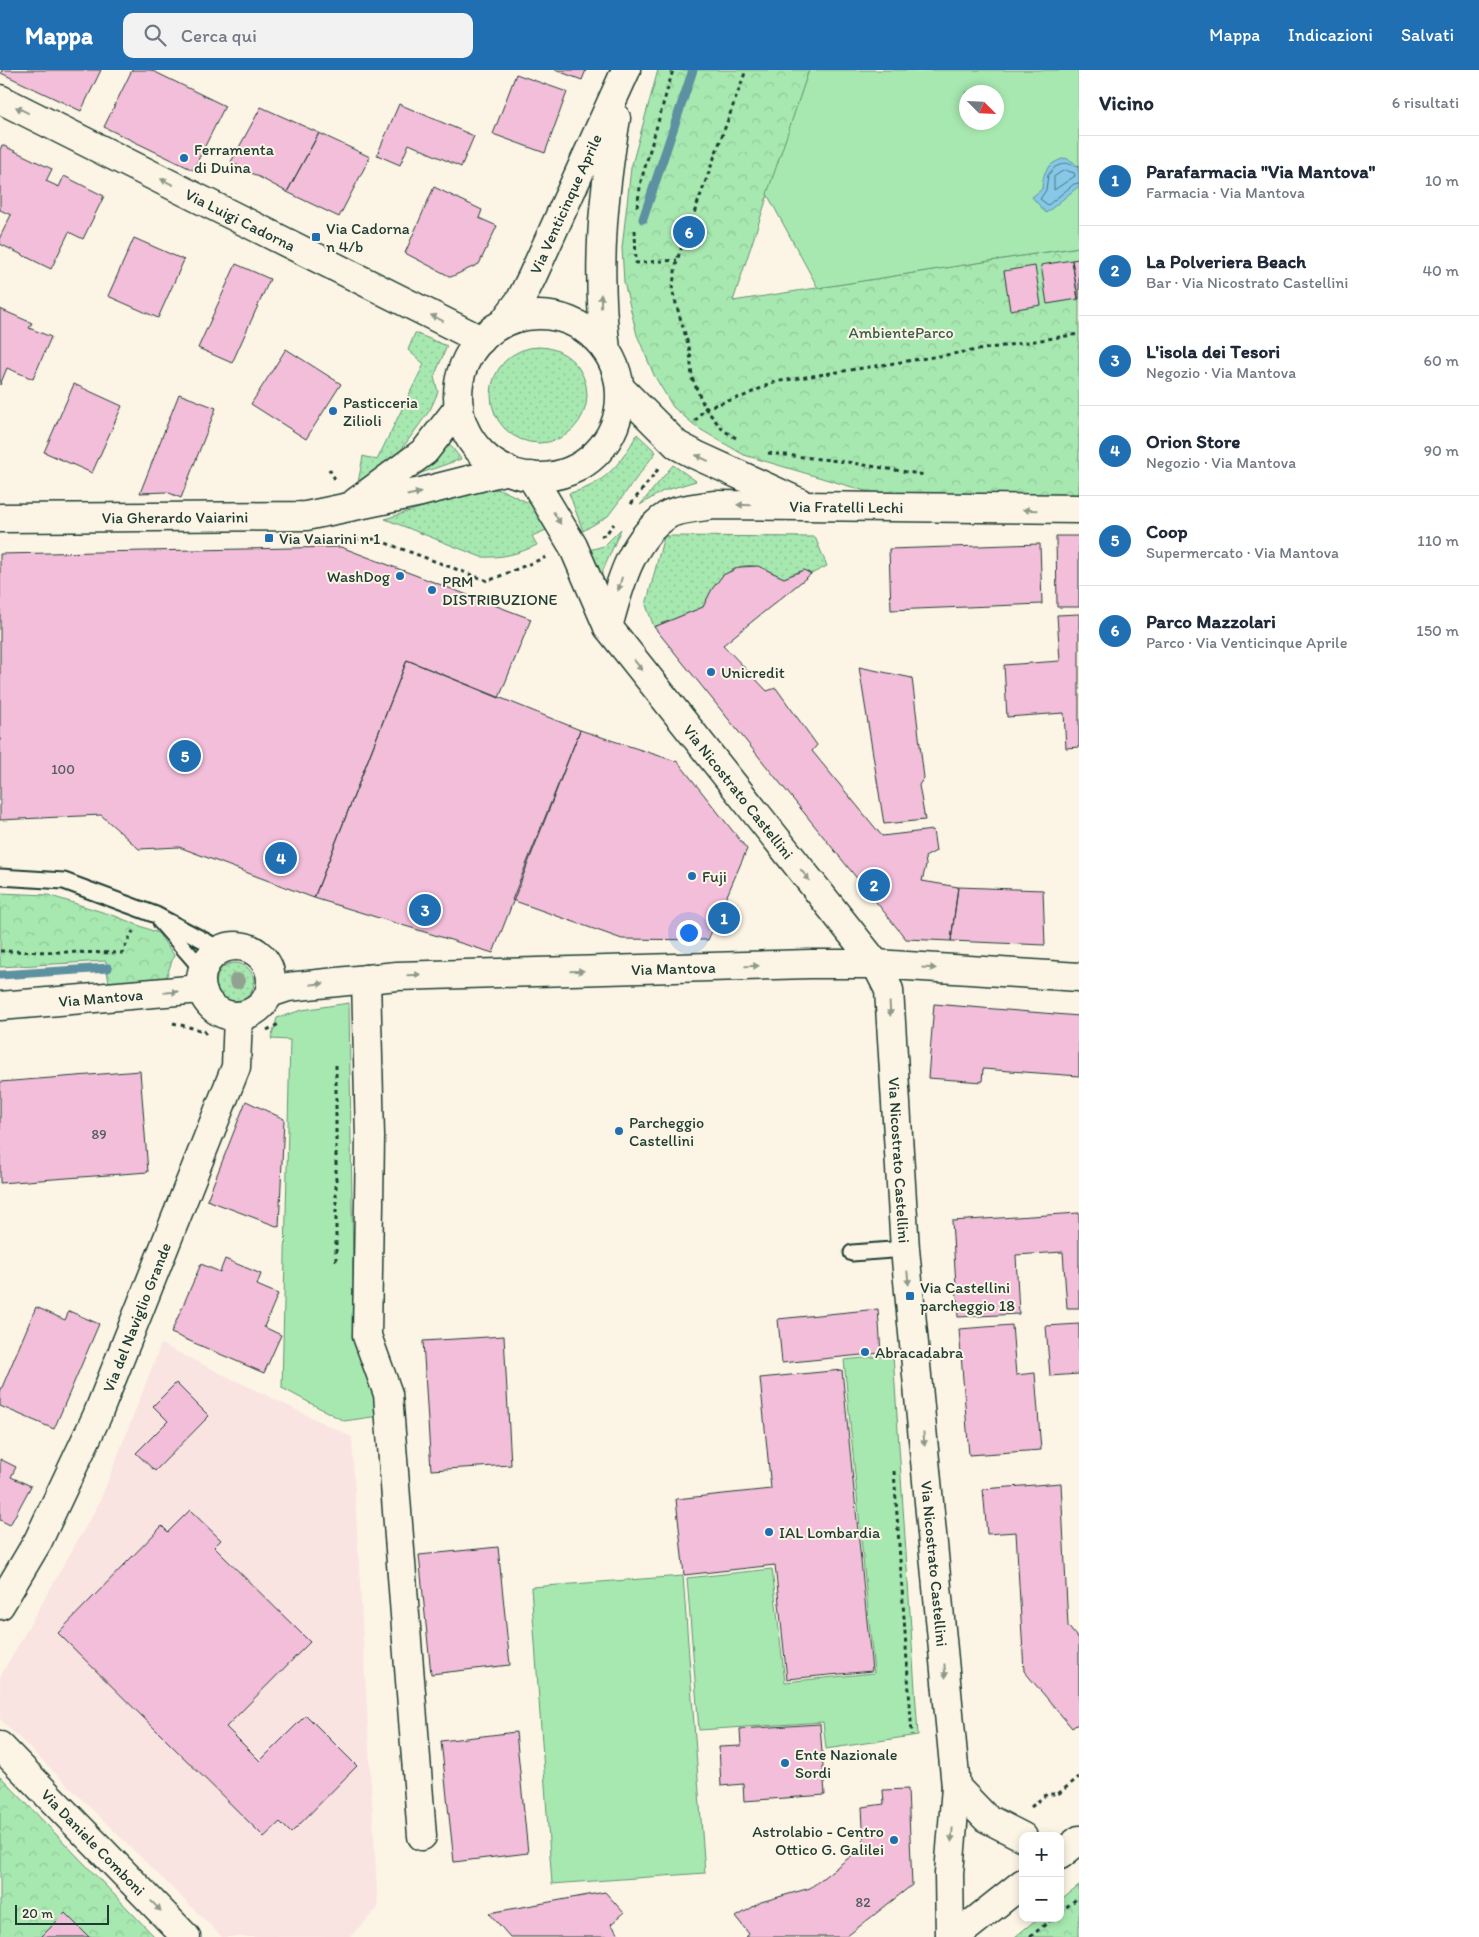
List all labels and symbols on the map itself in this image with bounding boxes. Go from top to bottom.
north arrow [959,85,1004,130]
one-way arrow [14,106,29,114]
street label: Via Venticinque Aprile [525,131,605,277]
place label: Ferramenta di Duina [194,140,275,177]
marker: Ferramenta di Duina [178,152,190,164]
one-way arrow [160,178,174,186]
street label: Via Luigi Cadorna [182,184,299,255]
pin: 6 [673,213,705,251]
place label: Via Cadorna n 4/b [326,219,410,256]
marker: Via Cadorna n 4/b [310,231,322,243]
one-way arrow [597,293,605,309]
one-way arrow [430,314,444,322]
park label: AmbienteParco [848,323,954,342]
place label: Pasticceria Zilioli [343,393,418,430]
marker: Pasticceria Zilioli [327,405,339,417]
one-way arrow [695,454,709,462]
one-way arrow [406,490,421,498]
street label: Via Fratelli Lechi [789,496,904,517]
one-way arrow [735,501,751,509]
one-way arrow [1022,506,1038,514]
street label: Via Gherardo Vaiarini [102,507,248,527]
one-way arrow [552,512,561,525]
place label: Via Vaiarini n 1 [279,529,381,548]
marker: Via Vaiarini n 1 [263,532,275,544]
place label: WashDog [327,567,391,586]
marker: WashDog [394,570,406,582]
place label: PRM DISTRIBUZIONE [442,572,557,609]
one-way arrow [616,576,624,591]
marker: PRM DISTRIBUZIONE [426,584,438,596]
one-way arrow [633,658,644,671]
place label: Unicredit [721,663,785,682]
marker: Unicredit [705,666,717,678]
street label: Via Nicostrato Castellini [680,720,798,863]
pin: 5 [169,737,201,775]
house number: 100 [51,761,75,778]
pin: 4 [265,839,297,877]
pin: 2 [858,866,890,904]
place label: Fuji [702,867,727,886]
one-way arrow [799,868,810,881]
marker: Fuji [686,870,698,882]
pin: 3 [409,891,441,929]
pin: 1 [708,899,740,937]
your location [676,920,702,946]
street label: Via Mantova [631,957,716,979]
one-way arrow [745,962,761,970]
one-way arrow [921,964,937,972]
one-way arrow [569,967,585,975]
one-way arrow [406,971,422,979]
one-way arrow [310,980,326,988]
street label: Via Mantova [58,984,144,1011]
one-way arrow [163,988,179,996]
one-way arrow [887,1001,895,1017]
street label: Via Nicostrato Castellini [885,1076,914,1244]
place label: Parcheggio Castellini [629,1113,704,1150]
marker: Parcheggio Castellini [613,1125,625,1137]
house number: 89 [92,1126,107,1143]
street label: Via del Naviglio Grande [98,1239,175,1395]
one-way arrow [904,1270,912,1286]
place label: Via Castellini parcheggio 18 [920,1278,1015,1315]
marker: Via Castellini parcheggio 18 [904,1290,916,1302]
place label: Abracadabra [875,1343,964,1362]
marker: Abracadabra [859,1346,871,1358]
one-way arrow [920,1432,928,1448]
street label: Via Nicostrato Castellini [918,1480,952,1647]
place label: IAL Lombardia [779,1523,881,1542]
marker: IAL Lombardia [763,1526,775,1538]
one-way arrow [941,1663,949,1679]
place label: Ente Nazionale Sordi [795,1745,898,1782]
marker: Ente Nazionale Sordi [779,1757,791,1769]
street label: Via Daniele Comboni [37,1785,150,1899]
place label: Astrolabio - Centro Ottico G. Galilei [752,1822,884,1859]
one-way arrow [948,1828,956,1844]
marker: Astrolabio - Centro Ottico G. Galilei [888,1834,900,1846]
house number: 82 [855,1894,871,1911]
one-way arrow [150,1900,162,1912]
scale bar [15,1902,109,1925]

